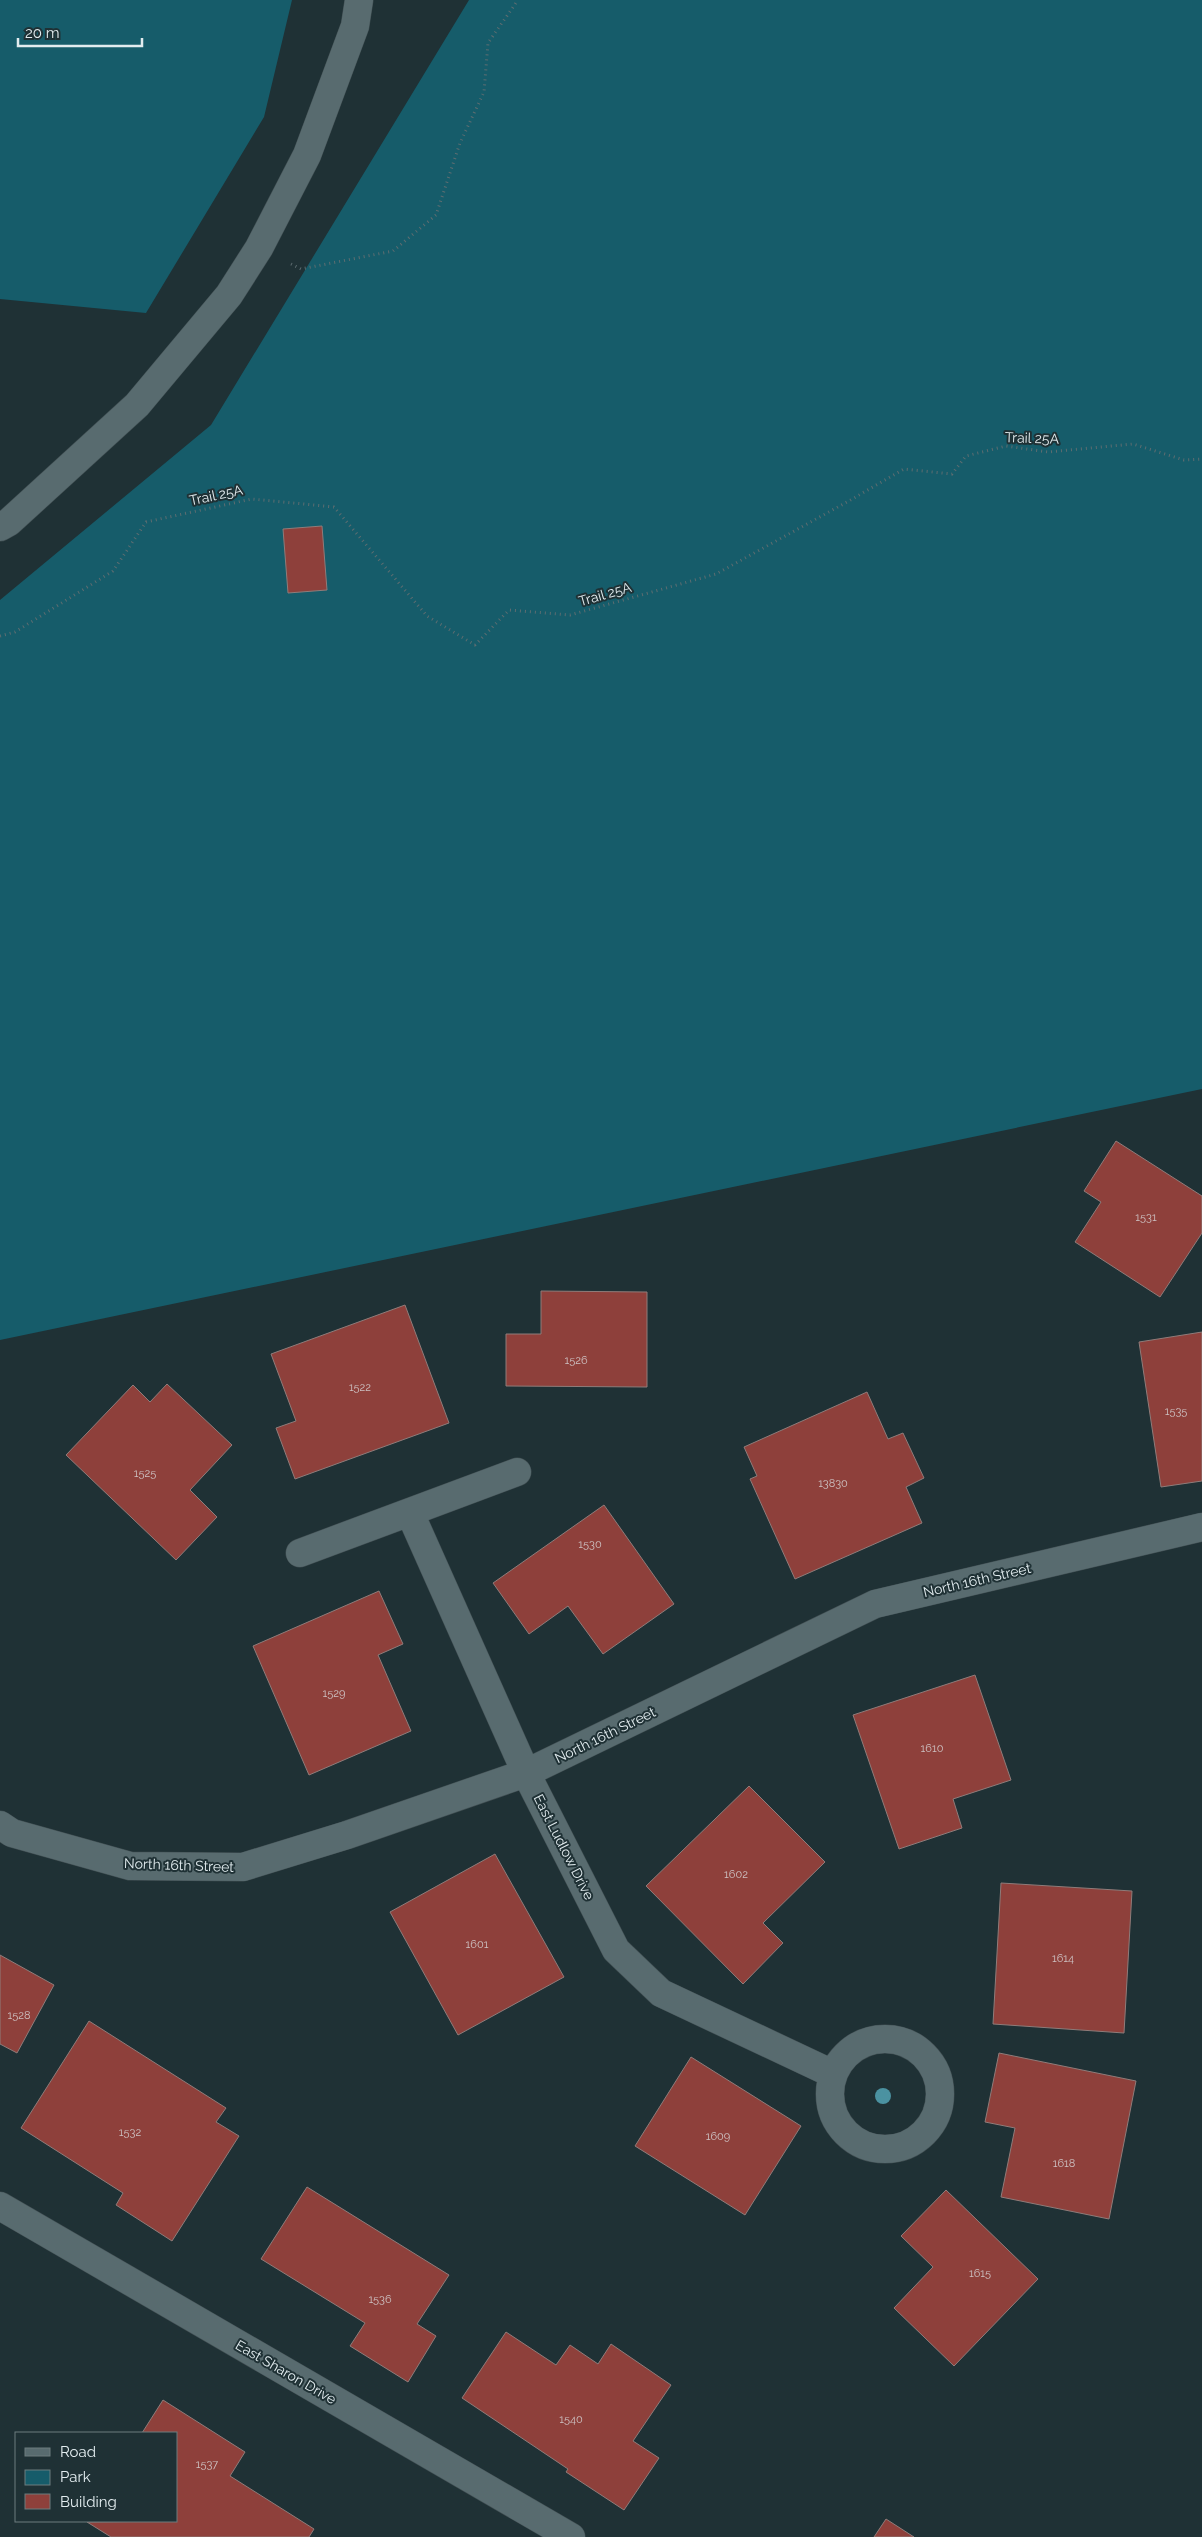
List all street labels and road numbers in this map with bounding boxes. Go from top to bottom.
street label: Trail 25A [1005,429,1060,447]
street label: Trail 25A [188,481,245,508]
street label: Trail 25A [577,579,634,609]
street label: North 16th Street [922,1560,1033,1600]
street label: North 16th Street [552,1704,658,1766]
street label: East Ludlow Drive [531,1792,597,1902]
street label: North 16th Street [124,1855,235,1875]
street label: East Sharon Drive [233,2337,339,2407]

